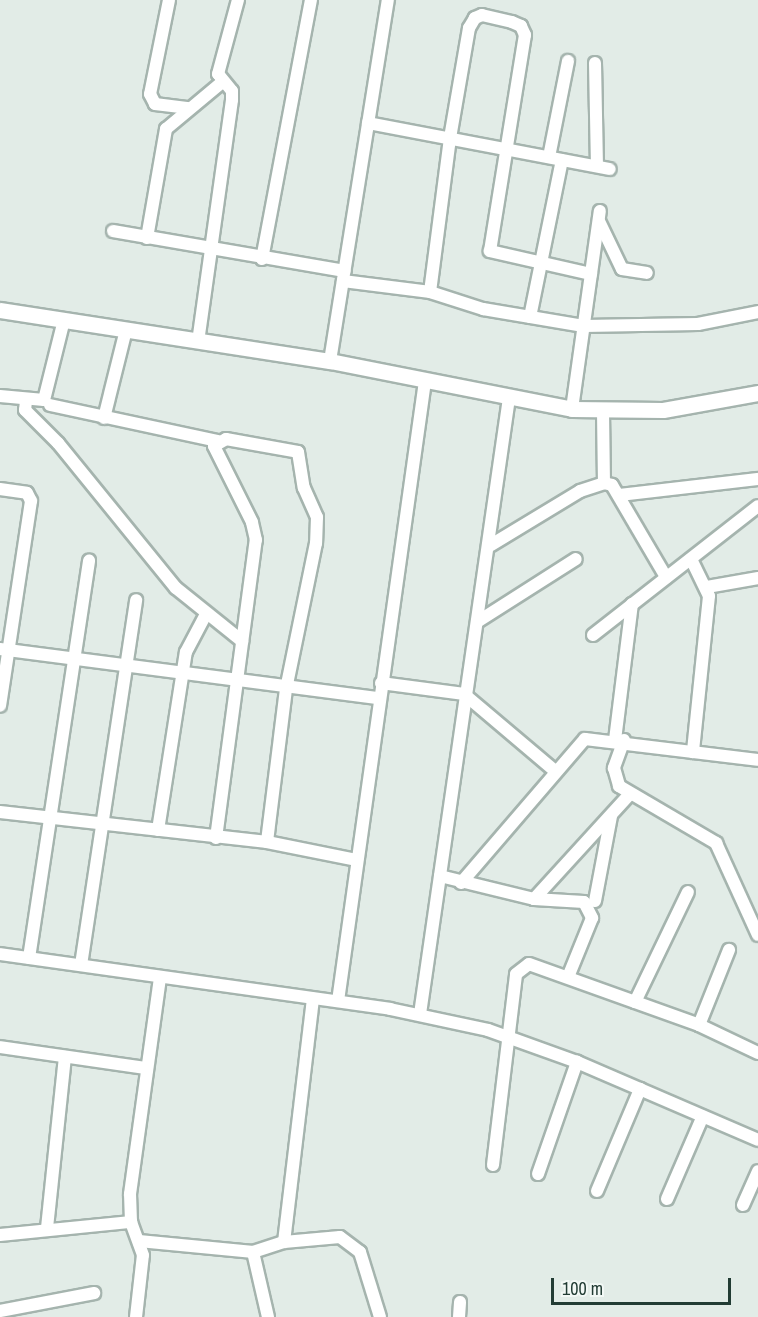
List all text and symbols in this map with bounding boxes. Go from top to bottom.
scale bar [554,1266,734,1304]
text: 100 m [562,1276,603,1301]

